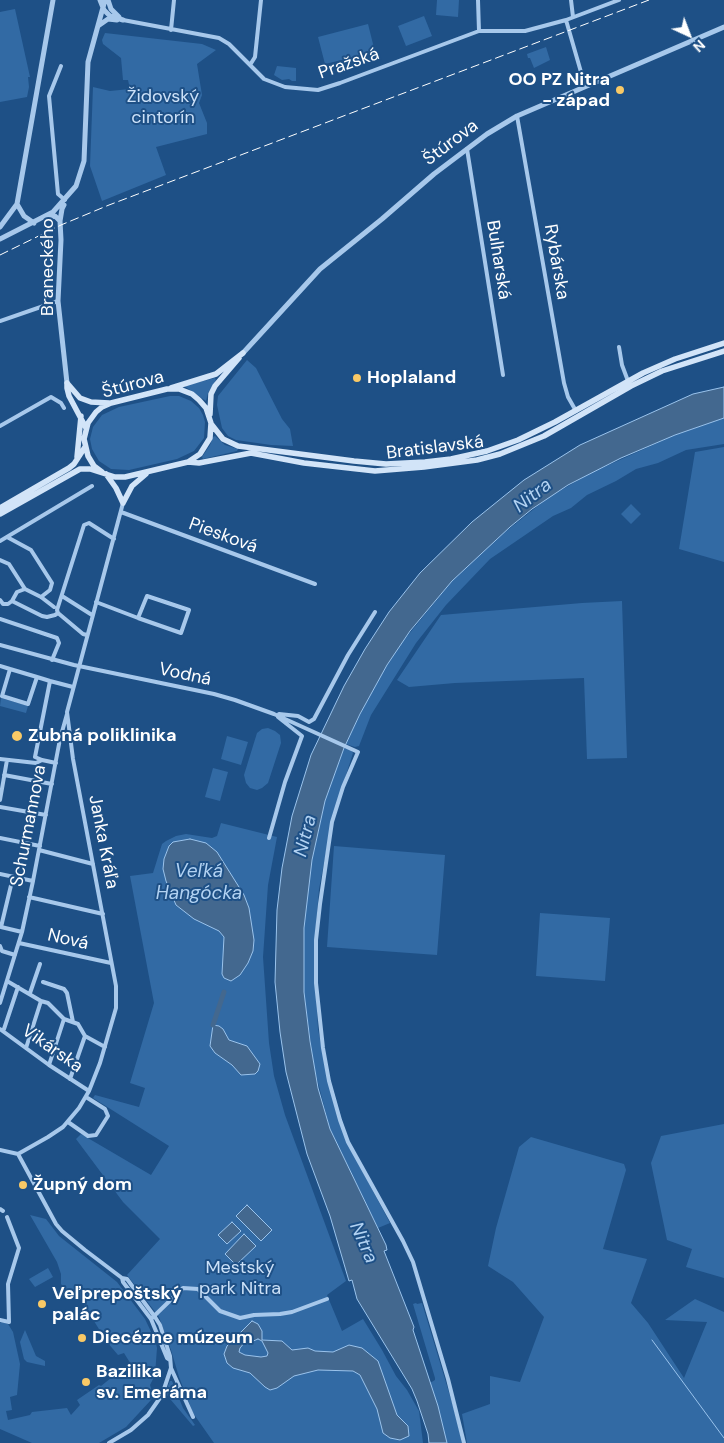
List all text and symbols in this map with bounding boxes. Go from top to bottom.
north arrow [664,10,714,60]
text: N [689,36,709,56]
street label: Pražská [316,44,382,84]
place label: OO PZ Nitra - západ [508,69,610,112]
marker: OO PZ Nitra - západ [614,84,626,96]
park label: Židovský cintorín [127,86,199,128]
street label: Štúrova [419,115,483,171]
street label: Braneckého [37,218,59,316]
street label: Bulharská [481,219,515,301]
street label: Rybárska [539,223,573,301]
street label: Štúrova [100,366,166,404]
place label: Hoplaland [367,367,456,389]
marker: Hoplaland [351,372,363,384]
street label: Bratislavská [385,431,485,465]
water label: Nitra [509,474,557,518]
street label: Piesková [186,514,260,558]
street label: Vodná [157,659,213,691]
place label: Zubná poliklinika [28,725,176,747]
marker: Zubná poliklinika [10,729,24,743]
street label: Schurmannova [7,763,51,889]
street label: Janka Kráľa [83,793,123,891]
water label: Nitra [290,813,322,859]
water label: Veľká Hangócka [156,861,242,905]
street label: Nová [45,925,91,955]
street label: Vikárska [17,1020,87,1078]
place label: Župný dom [33,1174,132,1196]
marker: Župný dom [17,1179,29,1191]
water label: Nitra [344,1219,382,1267]
park label: Mestský park Nitra [199,1257,281,1300]
place label: Veľprepoštský palác [52,1283,182,1326]
marker: Veľprepoštský palác [36,1298,48,1310]
place label: Diecézne múzeum [92,1327,253,1349]
marker: Diecézne múzeum [76,1332,88,1344]
place label: Bazilika sv. Emeráma [96,1361,207,1404]
marker: Bazilika sv. Emeráma [80,1376,92,1388]

